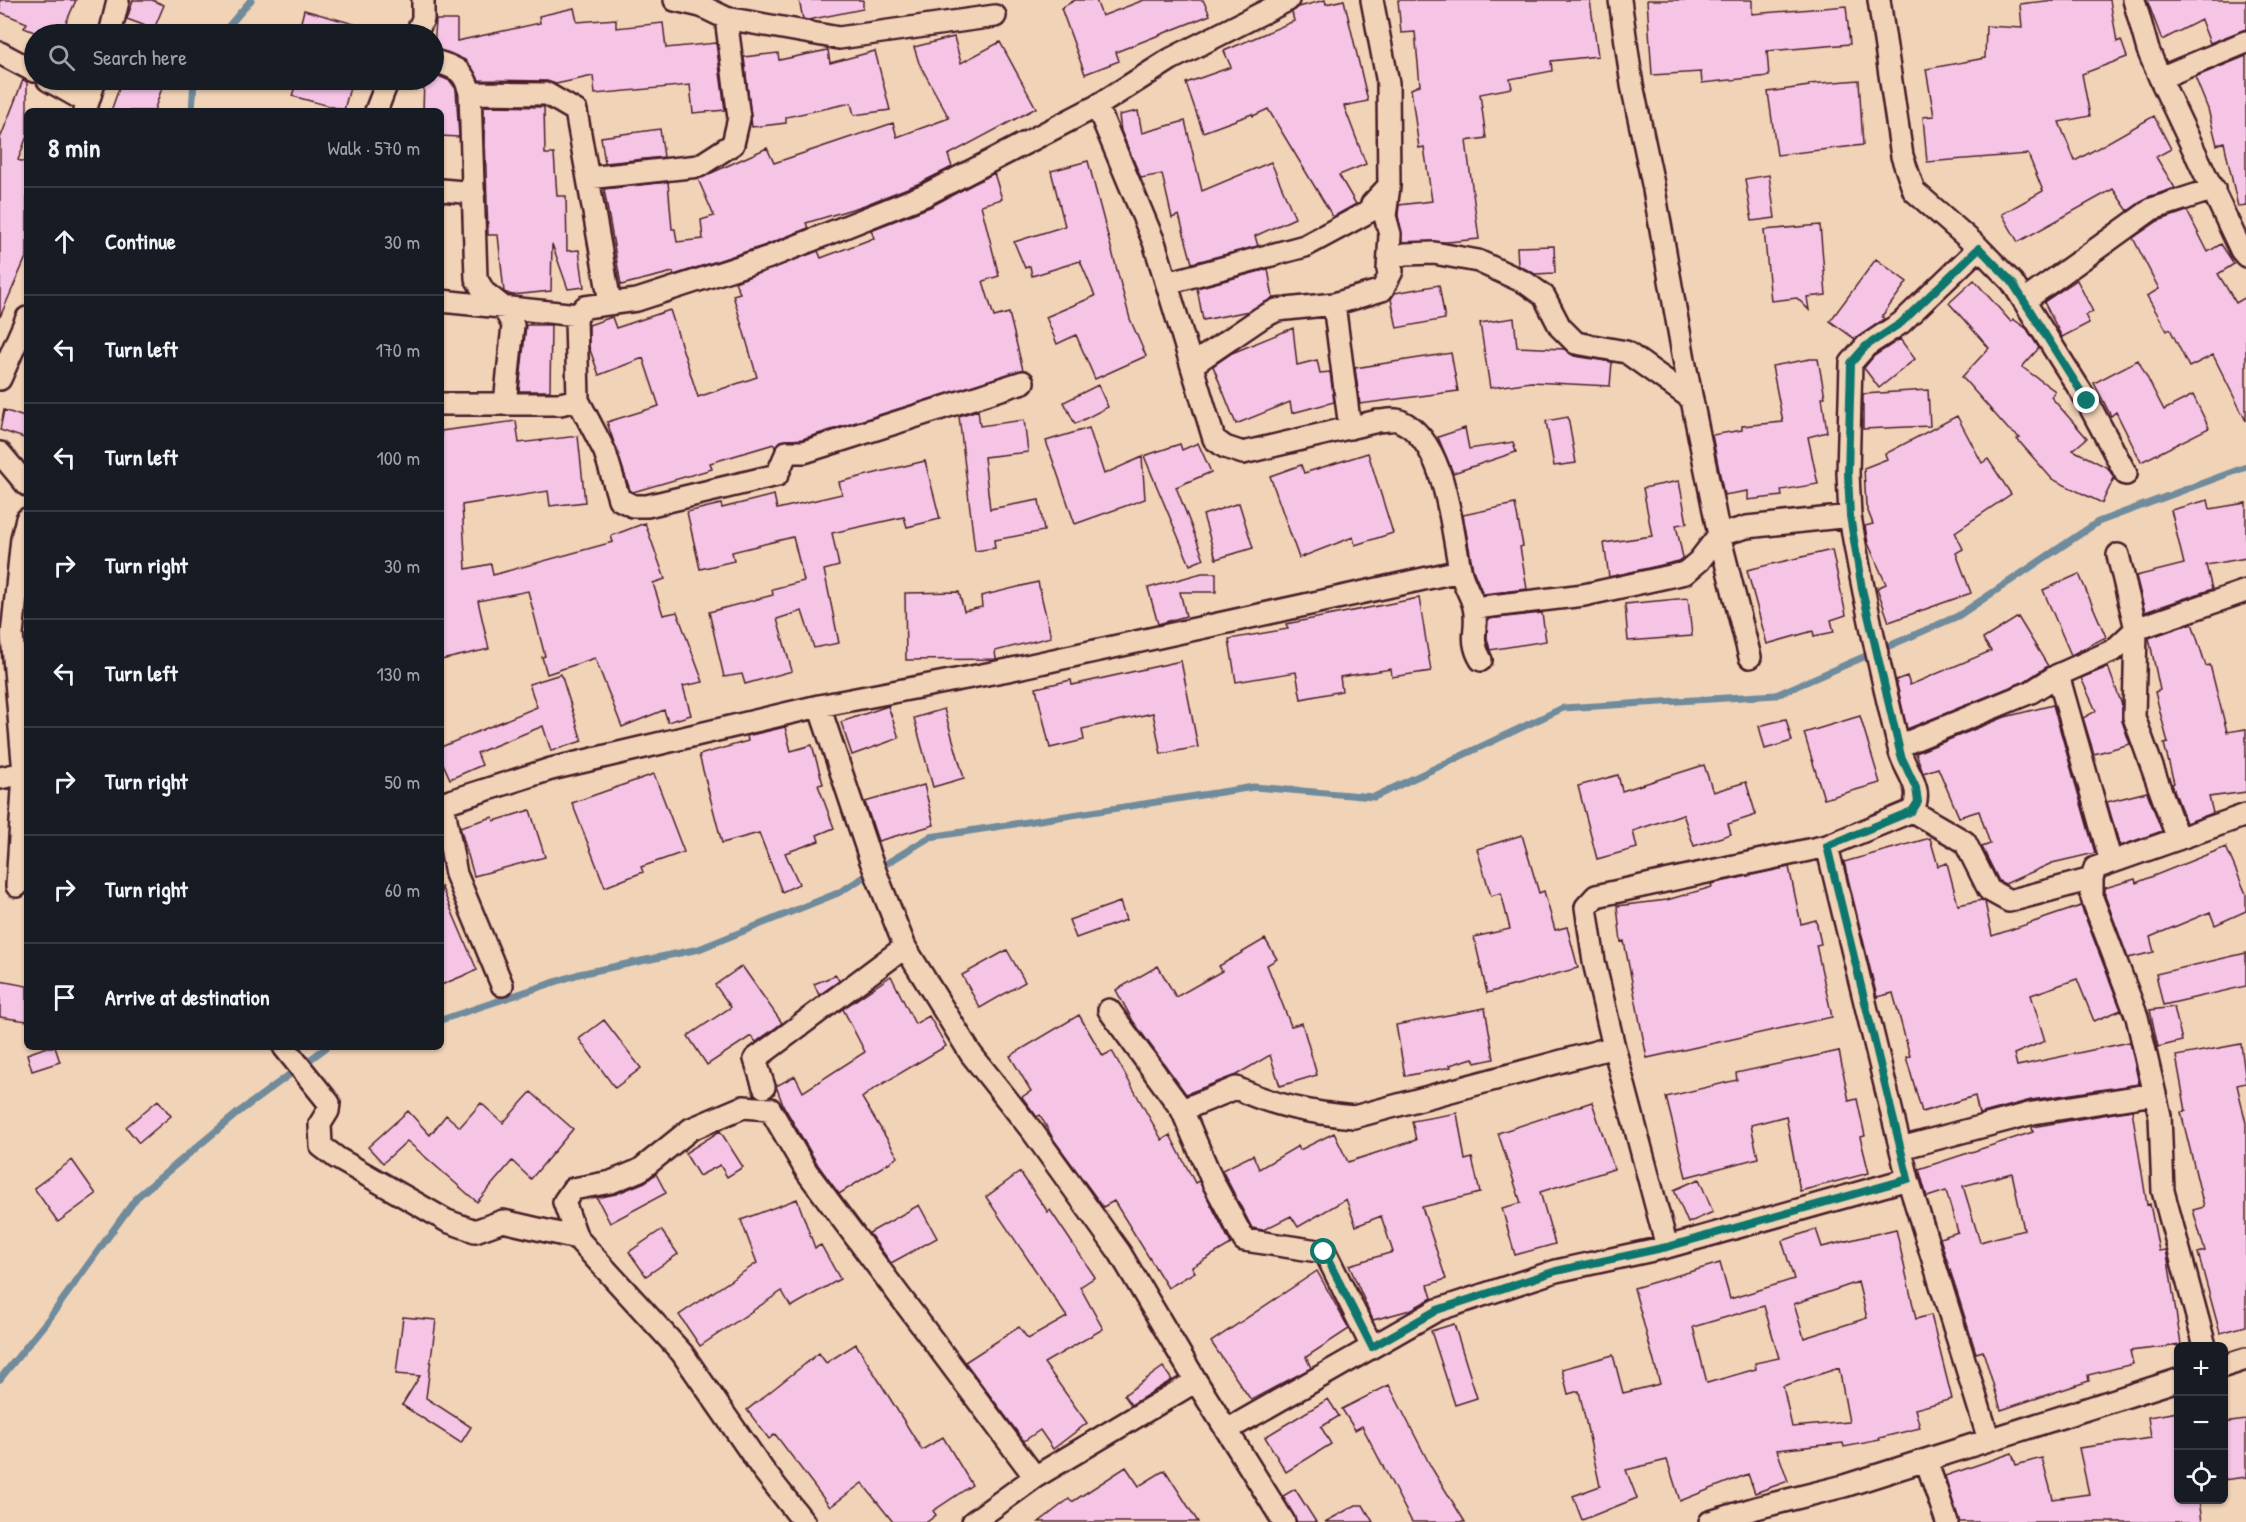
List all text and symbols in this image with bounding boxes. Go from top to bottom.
search box [24,24,444,90]
icon: search [45,41,78,74]
text: Search here [93,42,187,72]
text: 8 min [48,130,101,165]
text: Walk · 570 m [328,134,420,161]
icon: ahead [48,225,81,258]
text: Continue [105,226,176,256]
text: 30 m [384,228,420,255]
icon: left [48,333,81,366]
text: Turn left [105,334,178,364]
text: 170 m [376,336,420,363]
route end [2073,387,2099,413]
icon: left [48,441,81,474]
text: Turn left [105,442,178,472]
text: 100 m [377,444,420,471]
icon: right [48,549,81,582]
text: Turn right [105,550,188,580]
text: 30 m [384,552,420,579]
icon: left [48,657,81,690]
text: Turn left [105,658,178,688]
text: 130 m [377,660,420,687]
icon: right [48,765,81,798]
text: Turn right [105,766,188,796]
text: 50 m [384,768,420,795]
icon: right [48,873,81,906]
text: Turn right [105,874,188,904]
text: 60 m [385,876,420,903]
icon: arrive [48,981,81,1014]
text: Arrive at destination [105,982,270,1012]
route start [1310,1238,1336,1264]
map controls [2174,1342,2228,1504]
button: + [2174,1342,2228,1396]
button: − [2174,1396,2228,1450]
button: locate [2174,1450,2228,1504]

